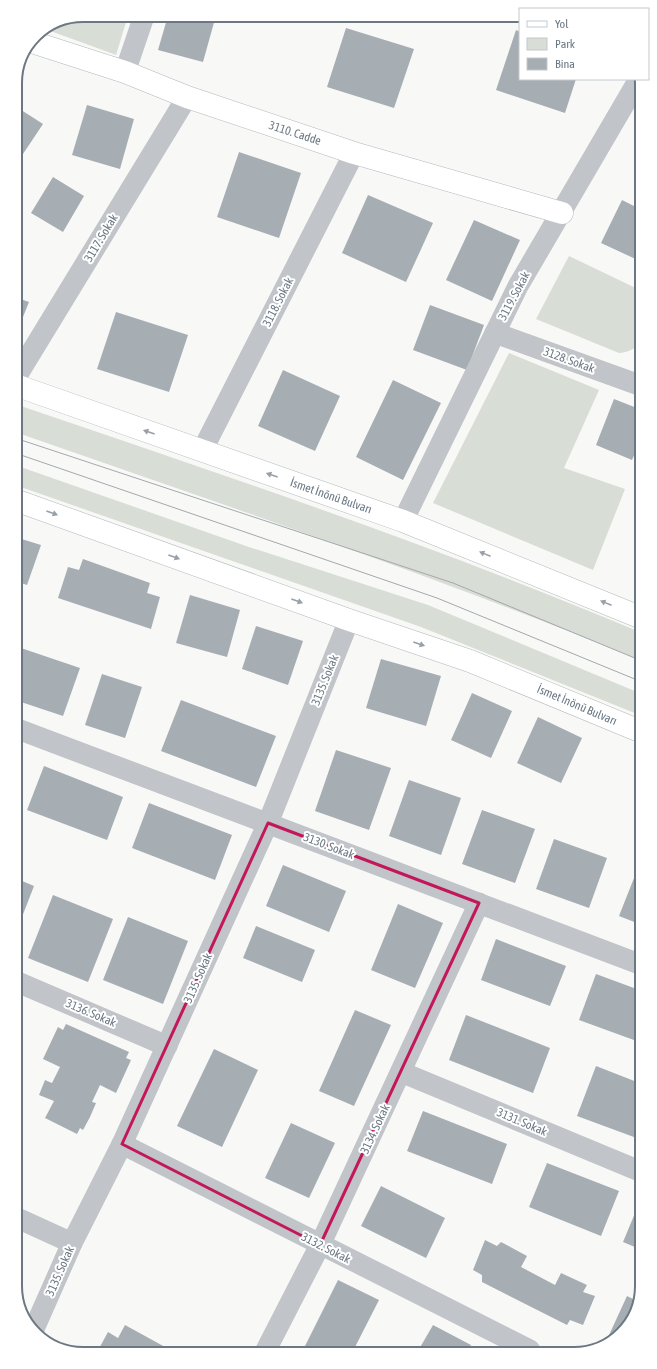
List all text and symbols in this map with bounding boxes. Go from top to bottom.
legend [519,8,649,80]
text: Yol [555,17,569,31]
text: Park [555,37,576,51]
text: Bina [555,57,575,71]
street label: 3110. Cadde [267,118,323,148]
street label: 3117. Sokak [81,211,121,264]
street label: 3119. Sokak [495,269,533,323]
street label: 3118. Sokak [260,275,297,329]
street label: 3128. Sokak [542,344,597,376]
one-way arrow [142,429,154,435]
one-way arrow [265,472,277,478]
street label: İsmet İnönü Bulvarı [288,475,374,517]
one-way arrow [46,511,58,517]
one-way arrow [480,551,491,557]
one-way arrow [169,555,181,561]
one-way arrow [291,598,303,604]
one-way arrow [600,600,611,606]
one-way arrow [414,641,426,647]
street label: 3135. Sokak [309,652,342,707]
street label: İsmet İnönü Bulvarı [535,682,619,728]
street label: 3130. Sokak [302,830,357,862]
street label: 3135. Sokak [181,950,215,1005]
street label: 3136. Sokak [64,996,119,1030]
street label: 3134. Sokak [357,1101,393,1156]
street label: 3131. Sokak [495,1105,550,1139]
street label: 3132. Sokak [299,1230,353,1267]
street label: 3135. Sokak [43,1243,77,1298]

